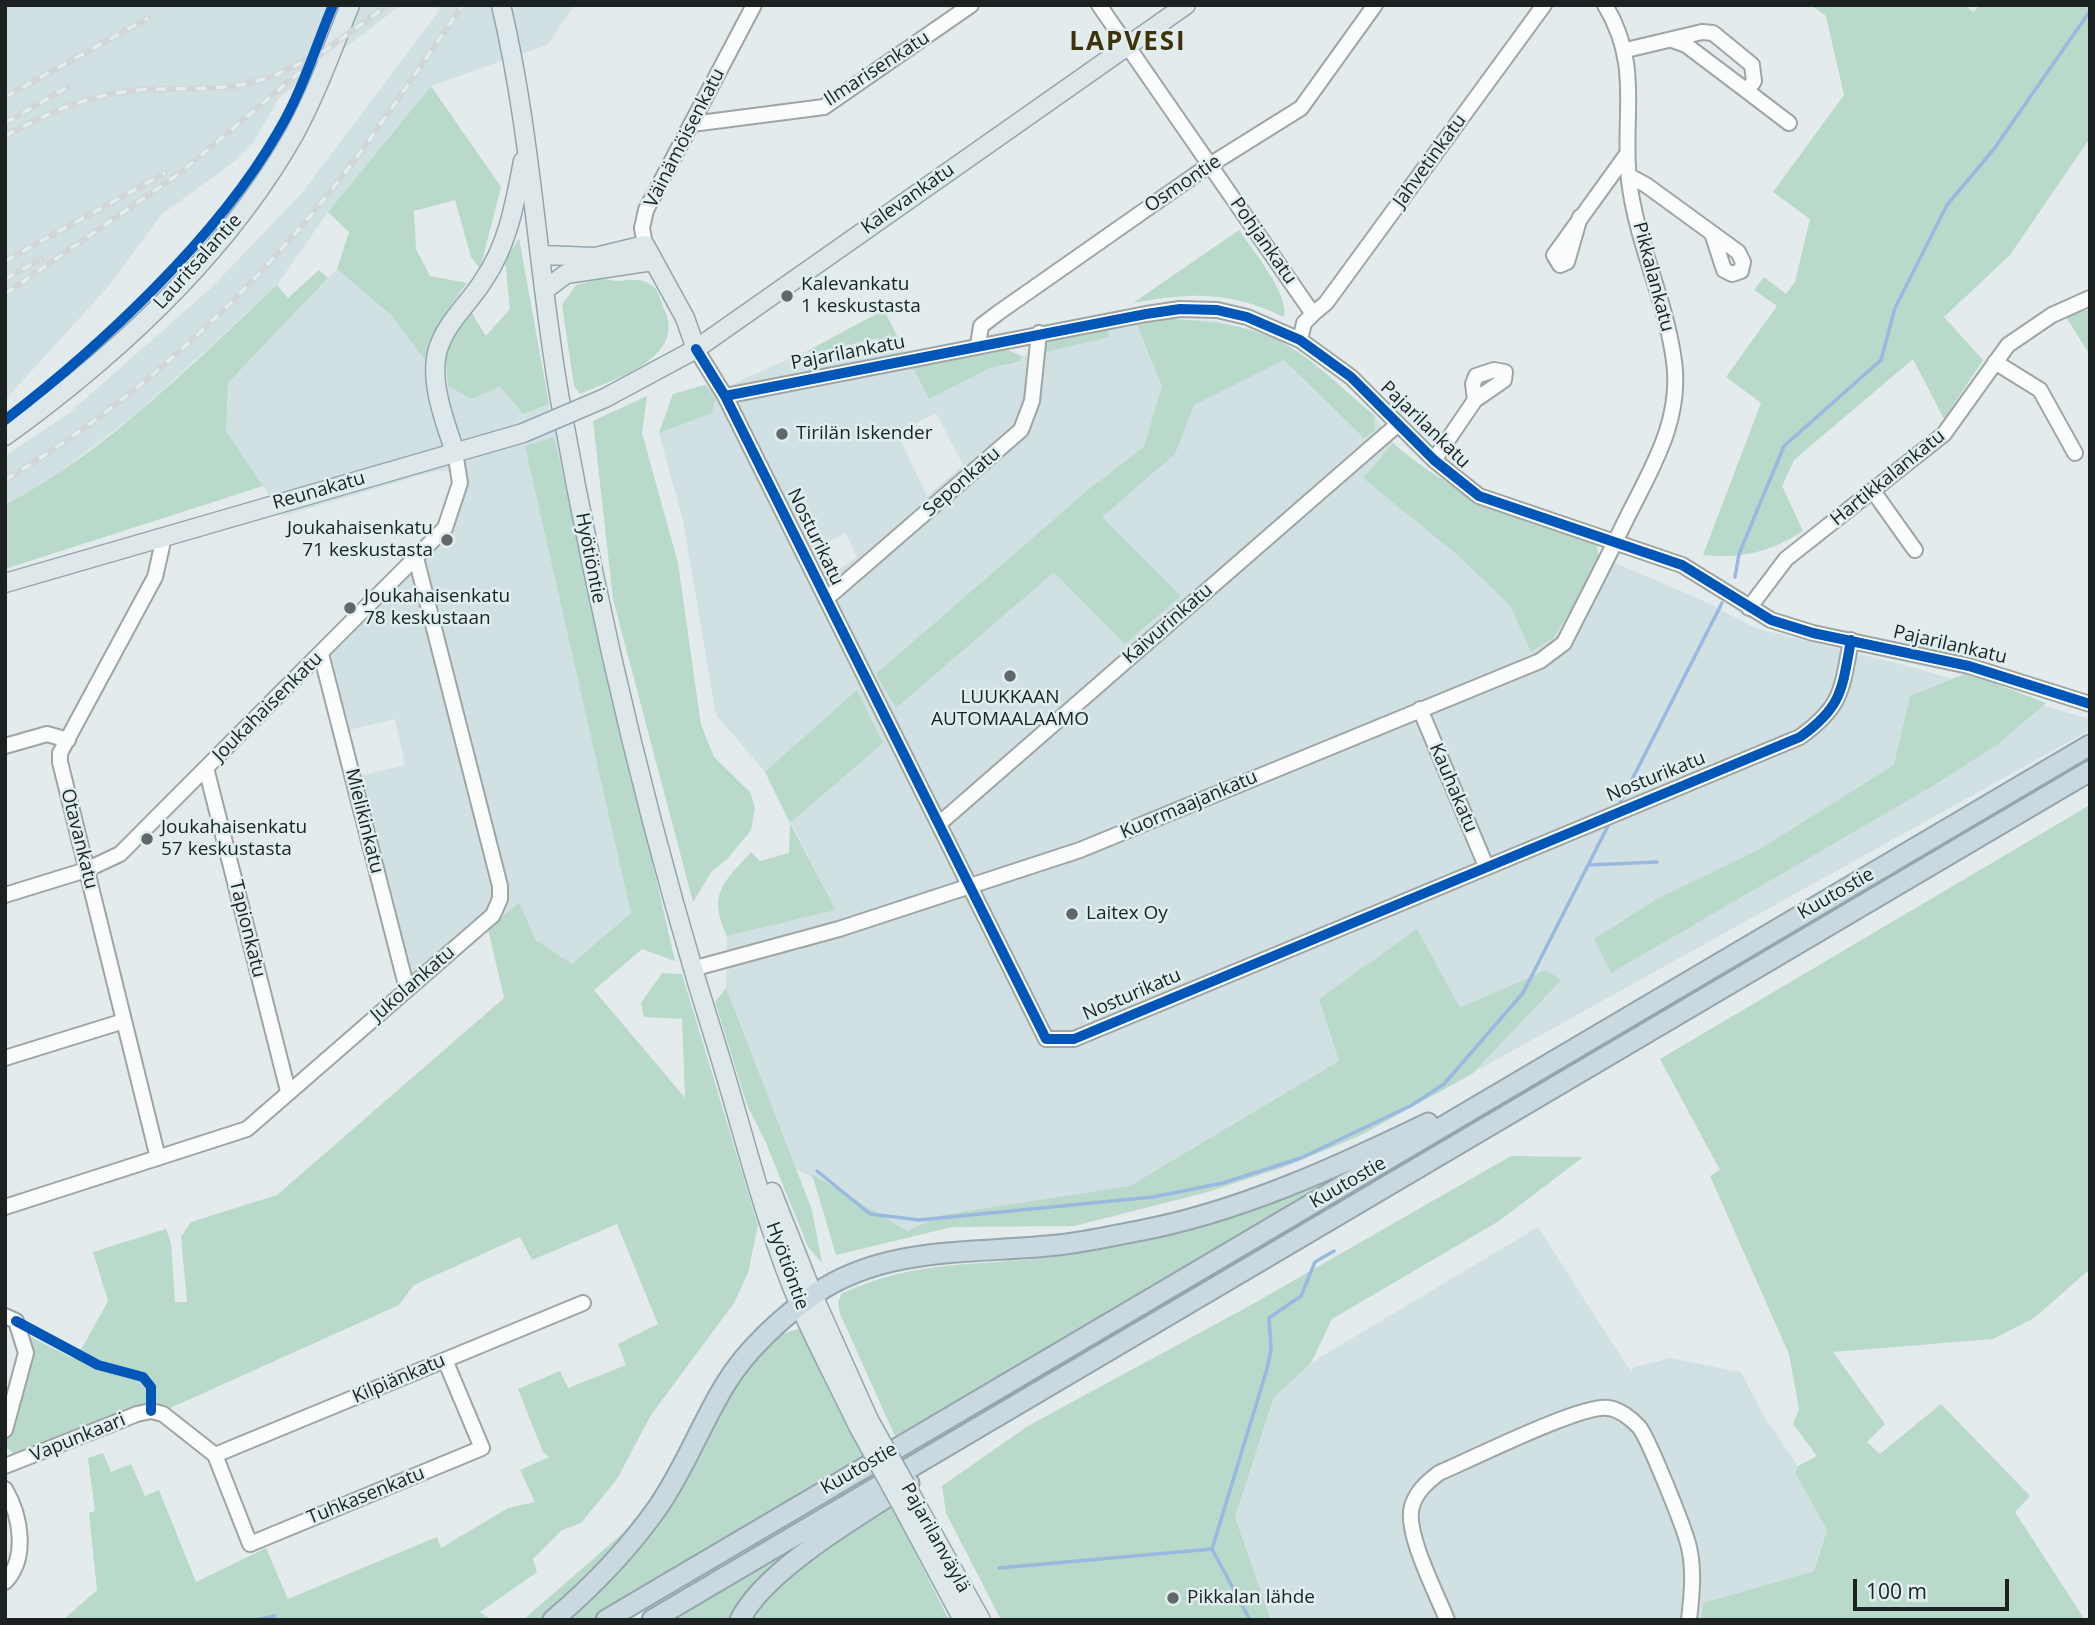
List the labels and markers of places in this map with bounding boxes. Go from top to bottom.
place label: Kalevankatu 1 keskustasta [801,274,921,318]
marker: Kalevankatu 1 keskustasta [779,288,795,304]
place label: Tirilän Iskender [796,423,932,445]
marker: Tirilän Iskender [774,426,790,442]
place label: Joukahaisenkatu 71 keskustasta [287,518,433,562]
marker: Joukahaisenkatu 71 keskustasta [439,532,455,548]
place label: Joukahaisenkatu 78 keskustaan [364,586,510,630]
marker: Joukahaisenkatu 78 keskustaan [342,600,358,616]
marker: LUUKKAAN AUTOMAALAAMO [1002,668,1018,684]
place label: LUUKKAAN AUTOMAALAAMO [931,687,1089,731]
place label: Joukahaisenkatu 57 keskustasta [161,817,307,861]
marker: Joukahaisenkatu 57 keskustasta [139,831,155,847]
place label: Laitex Oy [1086,903,1168,925]
marker: Laitex Oy [1064,906,1080,922]
place label: Pikkalan lähde [1187,1587,1315,1609]
marker: Pikkalan lähde [1165,1590,1181,1606]

